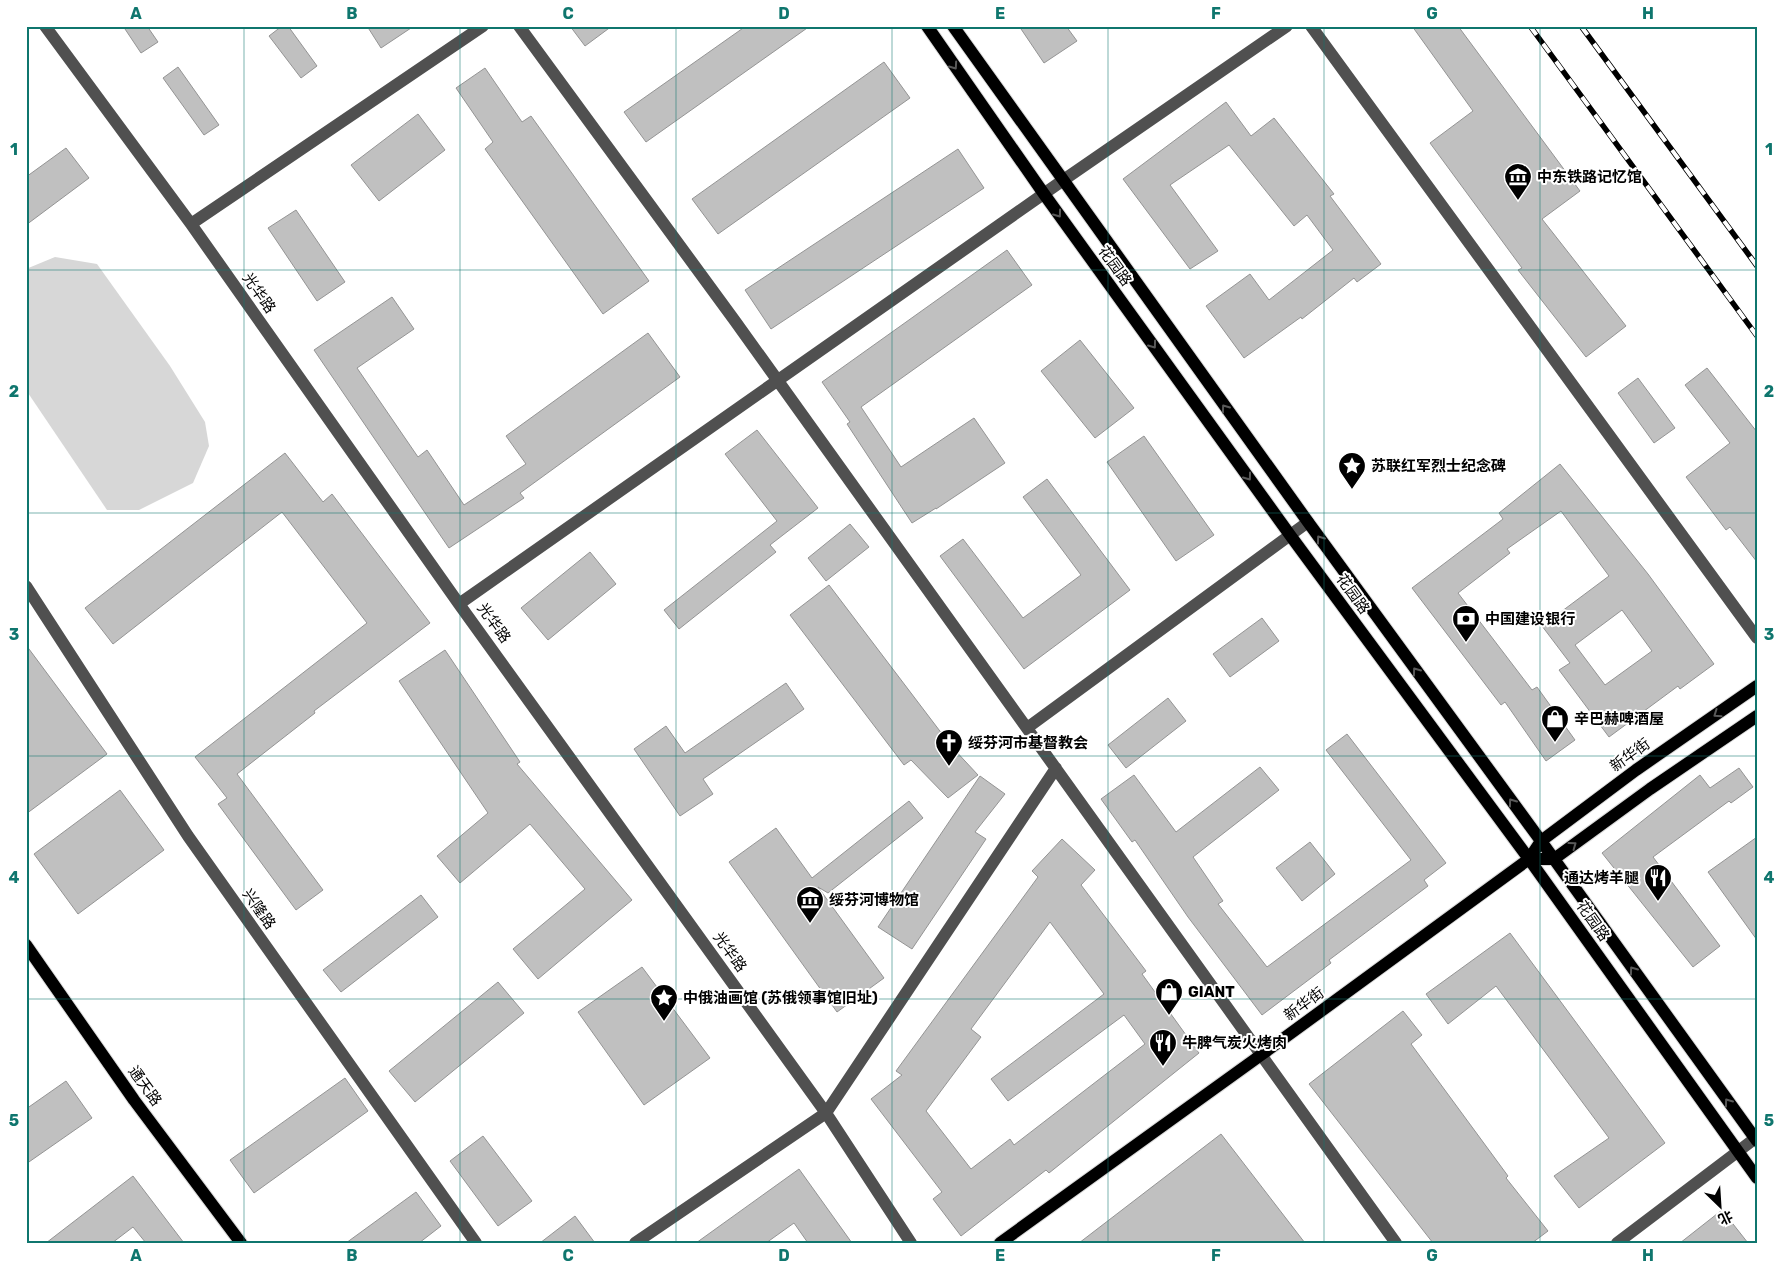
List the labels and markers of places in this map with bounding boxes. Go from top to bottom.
museum icon: 中东铁路记忆馆 [1503,162,1533,201]
place label: 中东铁路记忆馆 [1537,168,1642,186]
place icon: 苏联红军烈士纪念碑 [1337,451,1367,490]
place label: 苏联红军烈士纪念碑 [1371,457,1506,475]
bank icon: 中国建设银行 [1451,604,1481,643]
place label: 中国建设银行 [1485,610,1575,628]
shop icon: 辛巴赫啤酒屋 [1540,704,1570,743]
place label: 辛巴赫啤酒屋 [1574,710,1664,728]
church icon: 绥芬河市基督教会 [934,728,964,767]
place label: 绥芬河市基督教会 [968,734,1088,752]
restaurant icon: 通达烤羊腿 [1643,863,1673,902]
place label: 通达烤羊腿 [1564,869,1639,887]
museum icon: 绥芬河博物馆 [795,885,825,924]
place label: 绥芬河博物馆 [829,891,919,909]
shop icon: GIANT [1154,977,1184,1016]
place icon: 中俄油画馆 (苏俄领事馆旧址) [649,983,679,1022]
place label: GIANT [1188,983,1235,1001]
place label: 中俄油画馆 (苏俄领事馆旧址) [683,989,878,1007]
restaurant icon: 牛脾气炭火烤肉 [1148,1028,1178,1067]
place label: 牛脾气炭火烤肉 [1182,1034,1287,1052]

